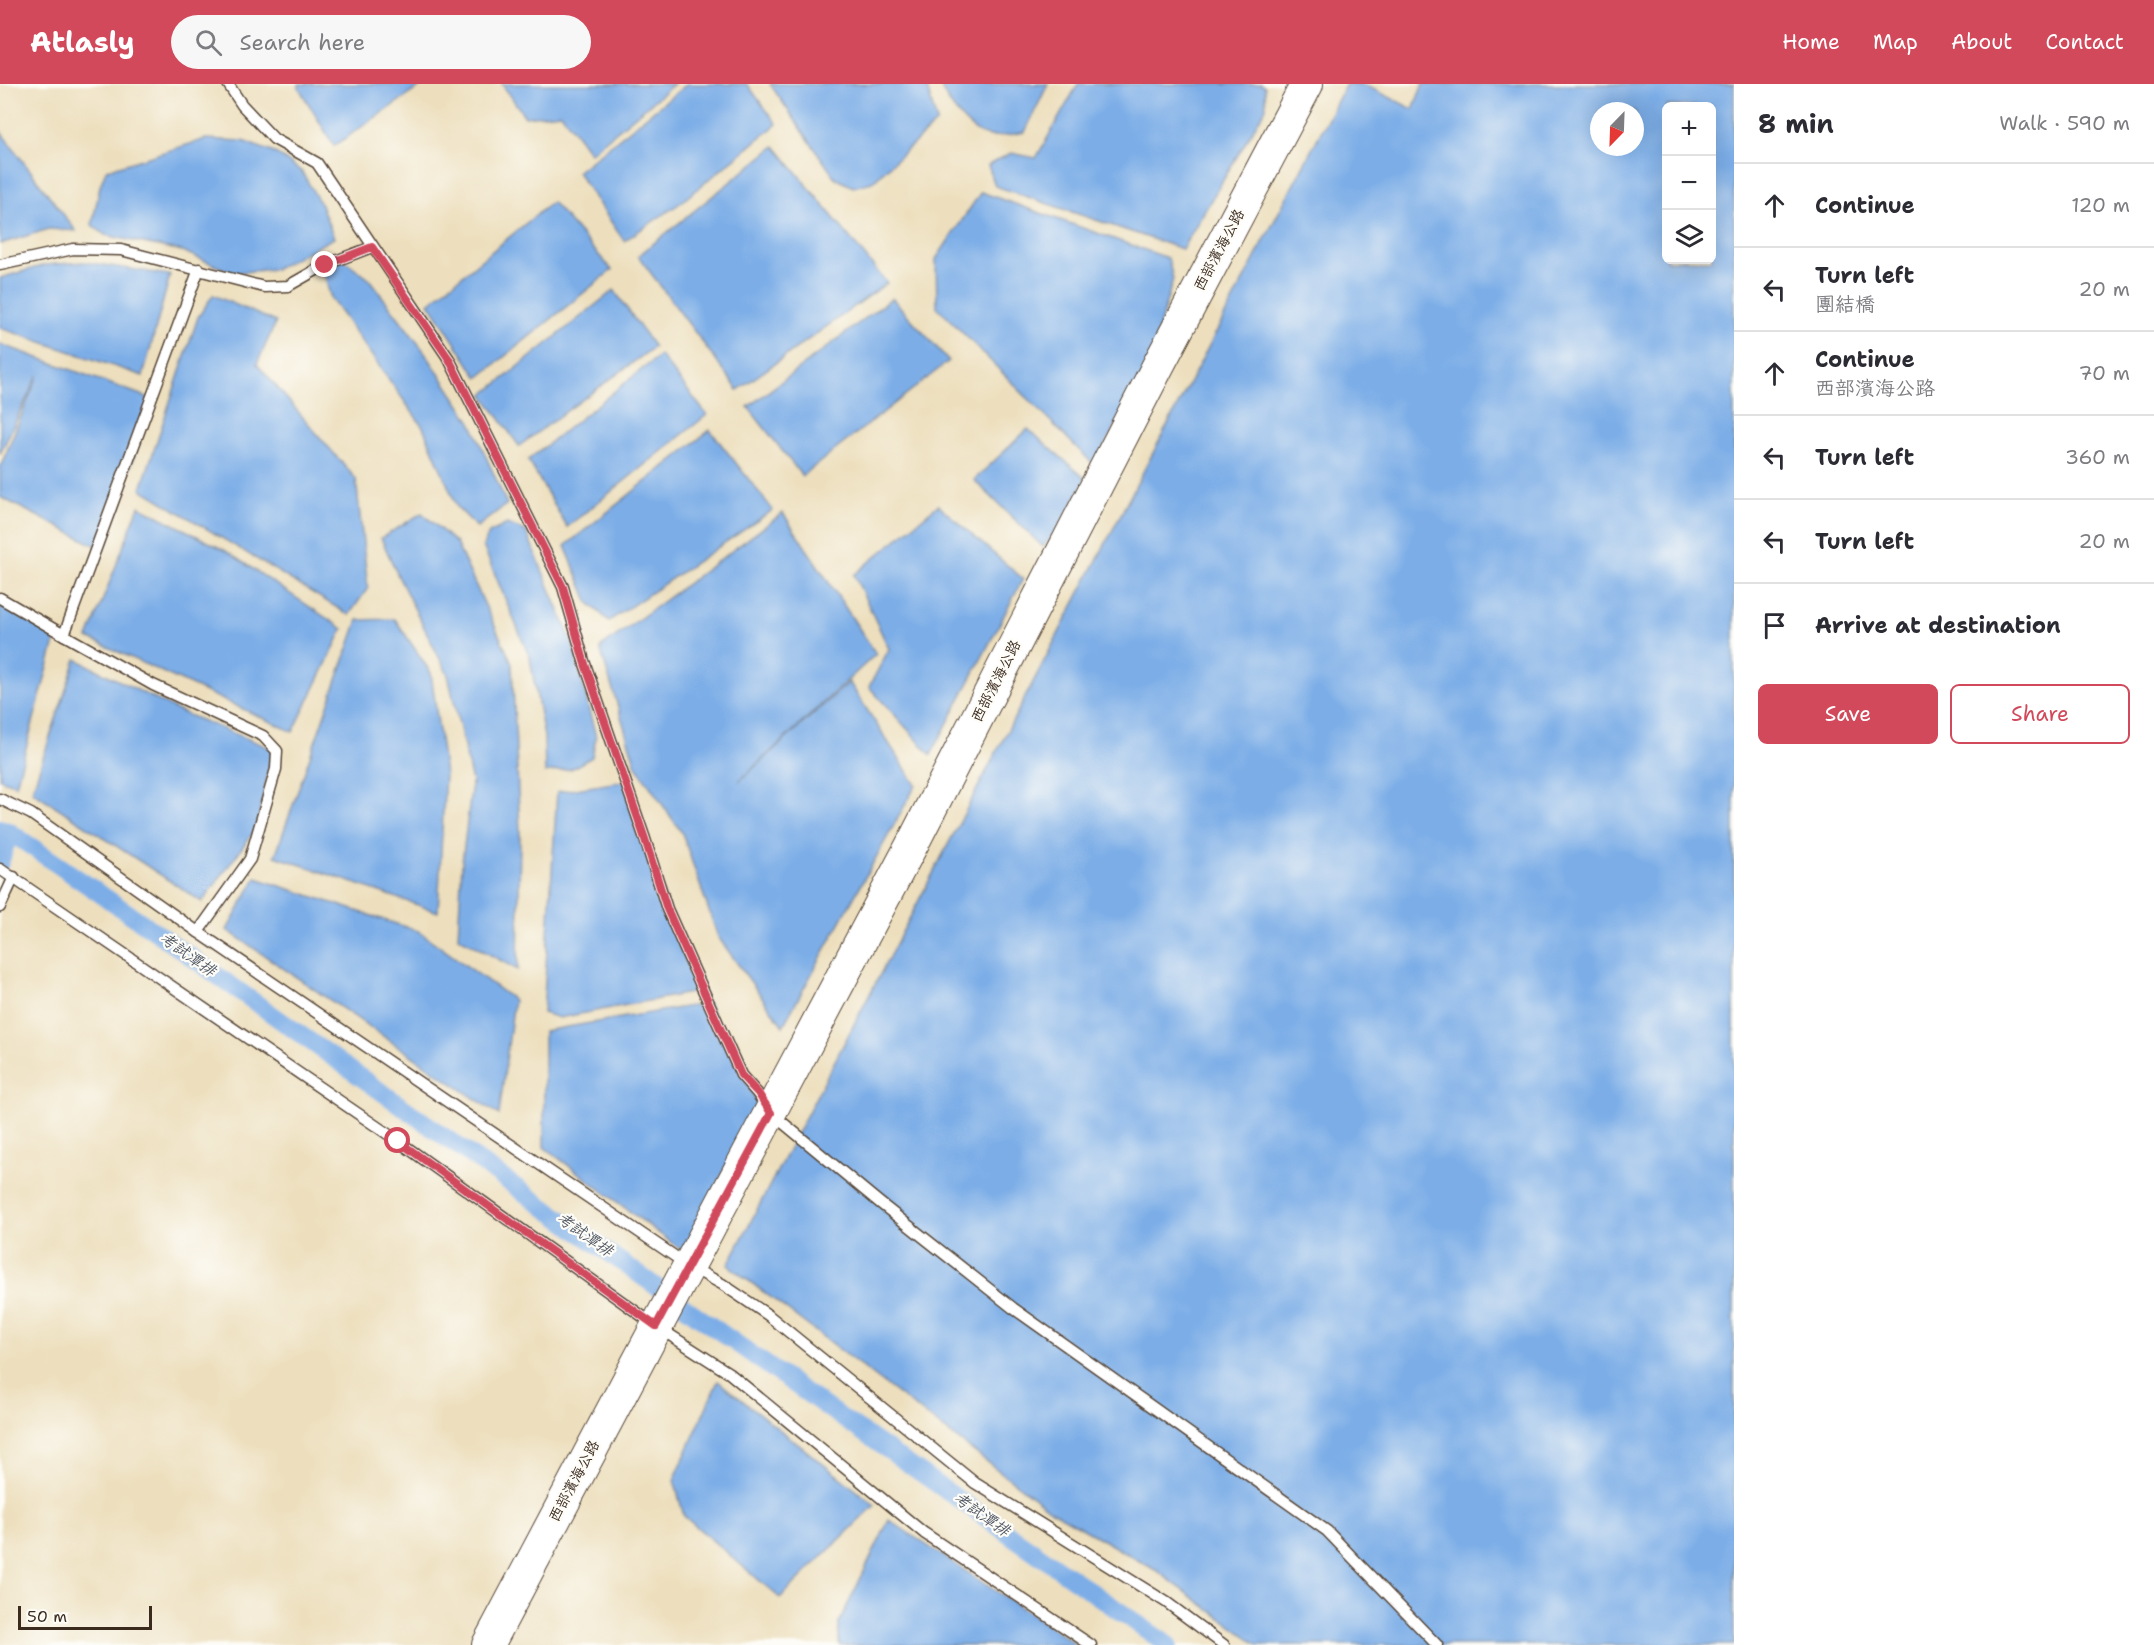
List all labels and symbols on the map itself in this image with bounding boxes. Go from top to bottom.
north arrow [1590,102,1644,156]
street label: 西部濱海公路 [1189,206,1249,294]
route end [311,251,337,277]
street label: 西部濱海公路 [967,636,1025,726]
water label: 考試潭排 [156,927,222,982]
route start [384,1127,410,1153]
water label: 考試潭排 [553,1207,619,1262]
street label: 西部濱海公路 [544,1437,604,1525]
water label: 考試潭排 [950,1487,1016,1542]
scale bar [18,1603,152,1630]

